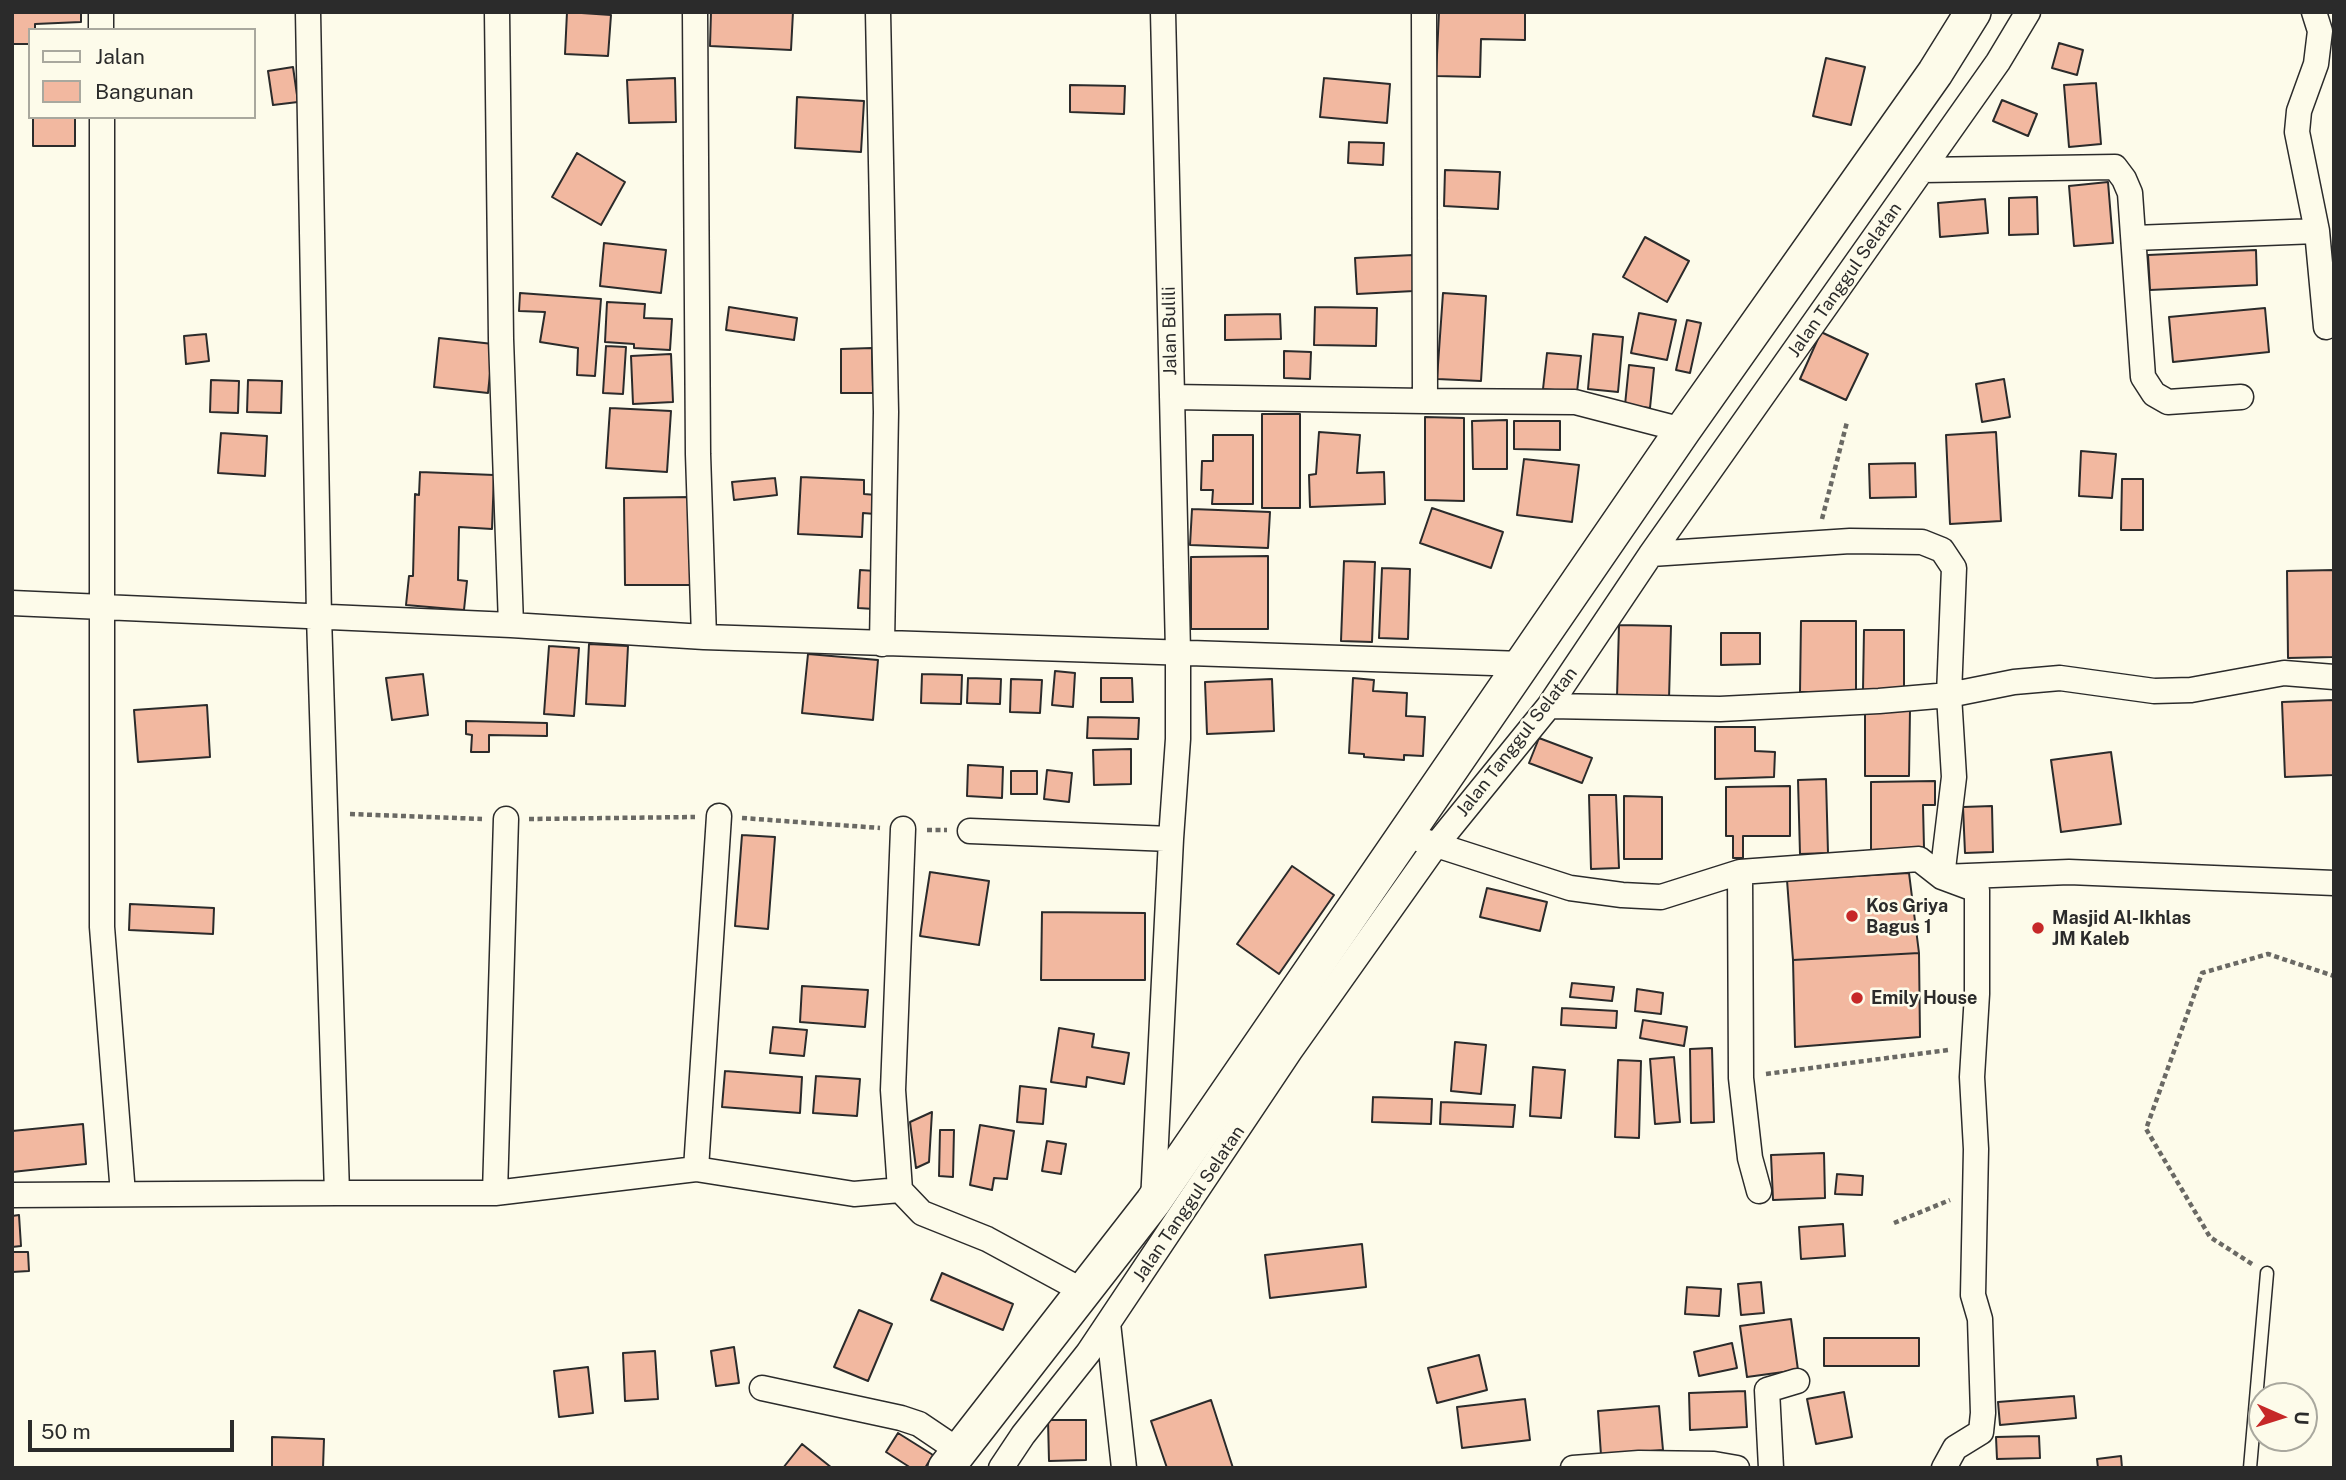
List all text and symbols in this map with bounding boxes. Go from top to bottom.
legend [28,28,256,119]
text: Jalan [95,44,145,69]
text: Bangunan [95,79,194,104]
street label: Jalan Tanggul Selatan [1783,199,1907,361]
street label: Jalan Bulili [1158,286,1182,376]
street label: Jalan Tanggul Selatan [1452,663,1582,821]
place label: Kos Griya Bagus 1 [1866,895,1948,937]
place label: Masjid Al-Ikhlas JM Kaleb [2052,907,2191,950]
marker: Kos Griya Bagus 1 [1844,908,1860,924]
marker: Masjid Al-Ikhlas JM Kaleb [2030,920,2046,936]
place label: Emily House [1871,987,1977,1009]
marker: Emily House [1849,990,1865,1006]
street label: Jalan Tanggul Selatan [1129,1122,1249,1286]
north arrow [2248,1382,2318,1452]
scale bar [32,1406,238,1450]
text: U [2291,1411,2313,1425]
text: 50 m [41,1419,91,1444]

